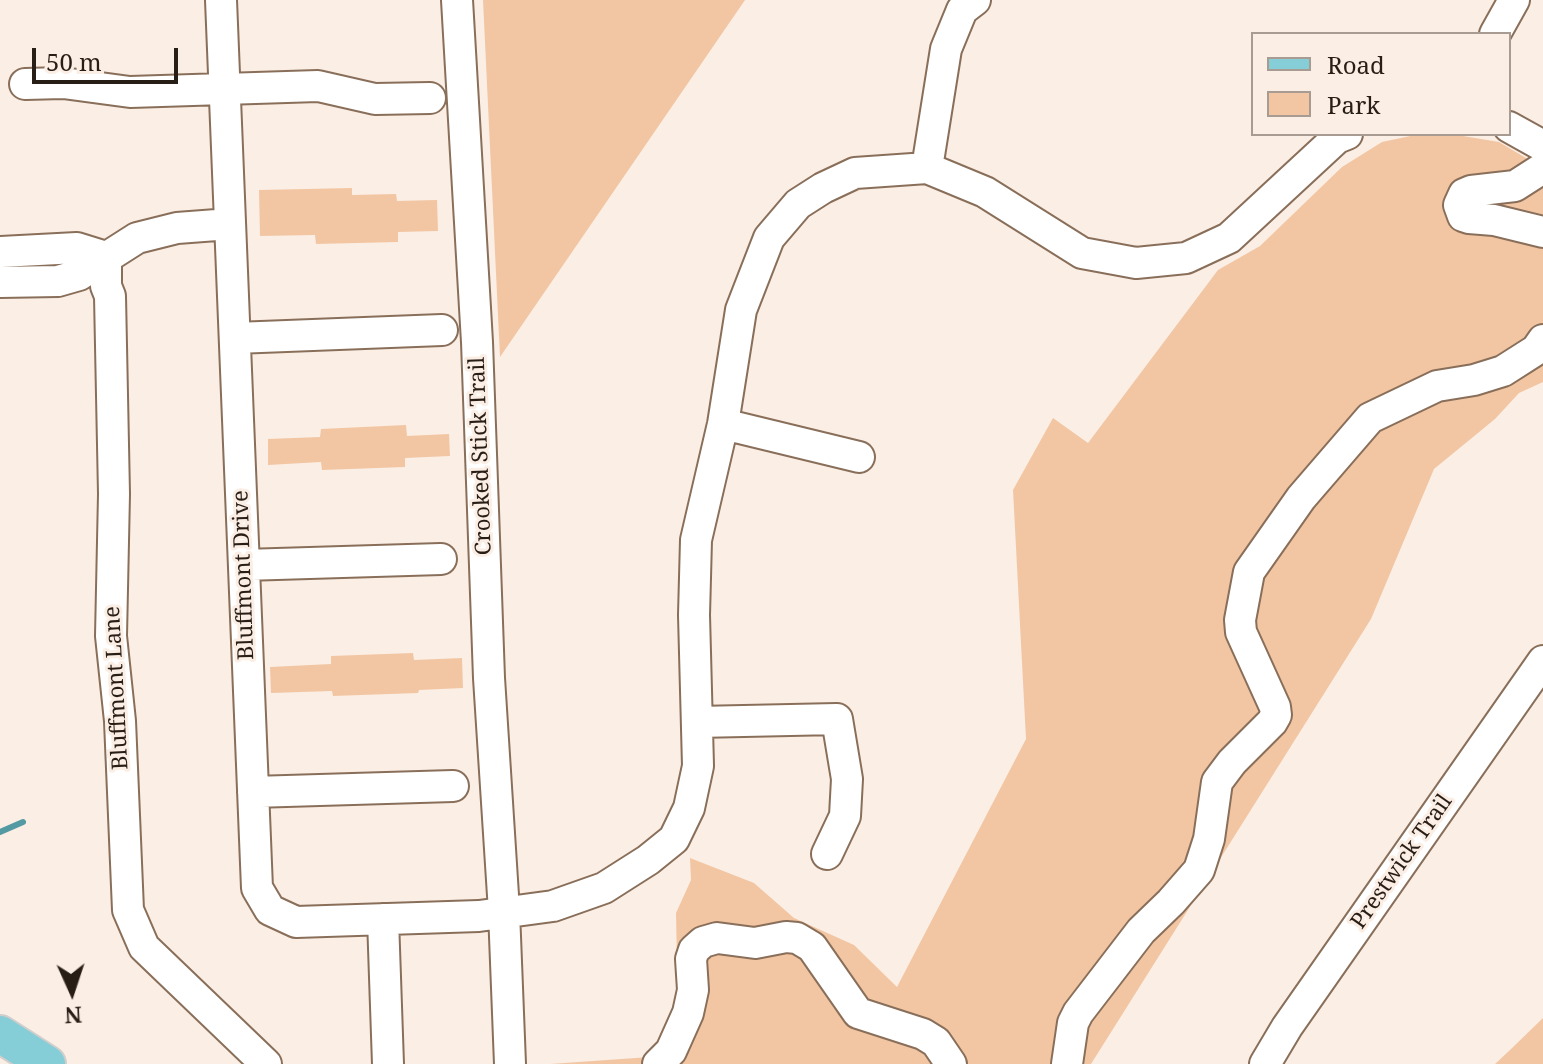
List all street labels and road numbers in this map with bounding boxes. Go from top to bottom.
street label: Crooked Stick Trail [464,356,498,556]
street label: Bluffmont Drive [228,490,260,660]
street label: Bluffmont Lane [100,605,134,771]
street label: Prestwick Trail [1346,790,1458,934]

